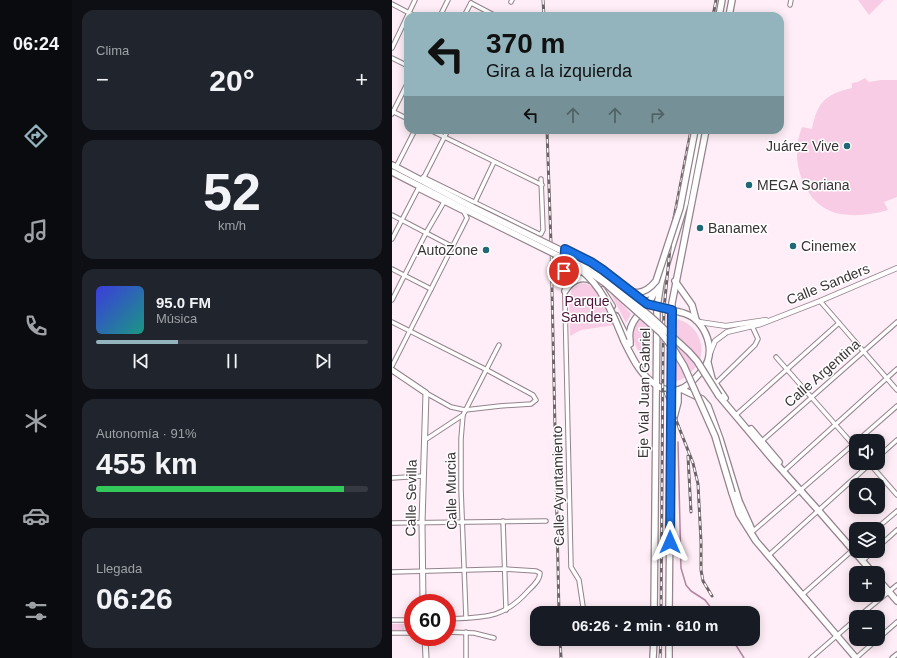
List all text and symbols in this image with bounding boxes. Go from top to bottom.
icon: left [420,28,472,80]
text: 370 m [486,28,565,59]
text: 06:24 [13,34,59,54]
text: Clima [96,43,129,58]
text: Gira a la izquierda [486,61,632,81]
text: 20° [209,64,255,97]
text: − [96,67,109,92]
text: + [355,67,368,92]
icon: left [520,104,542,126]
icon: ahead [562,104,584,126]
icon: ahead [604,104,626,126]
icon: right [646,104,668,126]
icon: directions [22,122,50,150]
place label: Juárez Vive [766,138,839,154]
marker: Juárez Vive [842,141,852,151]
text: 52 [203,163,261,221]
place label: MEGA Soriana [757,177,850,193]
marker: MEGA Soriana [744,180,754,190]
icon: music [22,217,50,245]
text: km/h [218,218,246,233]
place label: Banamex [708,220,767,236]
marker: Banamex [695,223,705,233]
place label: Cinemex [801,238,856,254]
marker: Cinemex [788,241,798,251]
place label: AutoZone [417,242,478,258]
marker: AutoZone [481,245,491,255]
pin [547,254,581,288]
icon: arrive [553,260,575,282]
street label: Calle Sanders [784,260,872,308]
park label: Parque Sanders [561,293,613,325]
text: 95.0 FM [156,294,211,311]
text: Música [156,311,197,326]
icon: phone [22,312,50,340]
street label: Eje Vial Juan Gabriel [635,328,653,458]
street label: Calle Argentina [781,336,863,410]
icon: previous [130,350,152,372]
icon: pause [221,350,243,372]
icon: next [312,350,334,372]
icon: climate [22,407,50,435]
street label: Calle Ayuntamiento [549,425,567,546]
text: Autonomía · 91% [96,426,196,441]
map controls [849,434,885,646]
button: sound [849,434,885,470]
text: 455 km [96,447,198,480]
street label: Calle Murcia [442,452,460,530]
street label: Calle Sevilla [402,459,420,537]
button: search [849,478,885,514]
icon: car [22,502,50,530]
position arrow [649,521,691,563]
button: layers [849,522,885,558]
text: Llegada [96,561,142,576]
button: + [849,566,885,602]
text: 06:26 [96,582,173,615]
speed limit sign: 60 [404,594,456,646]
icon: filters [22,597,50,625]
button: − [849,610,885,646]
text: 06:26 · 2 min · 610 m [572,617,718,634]

